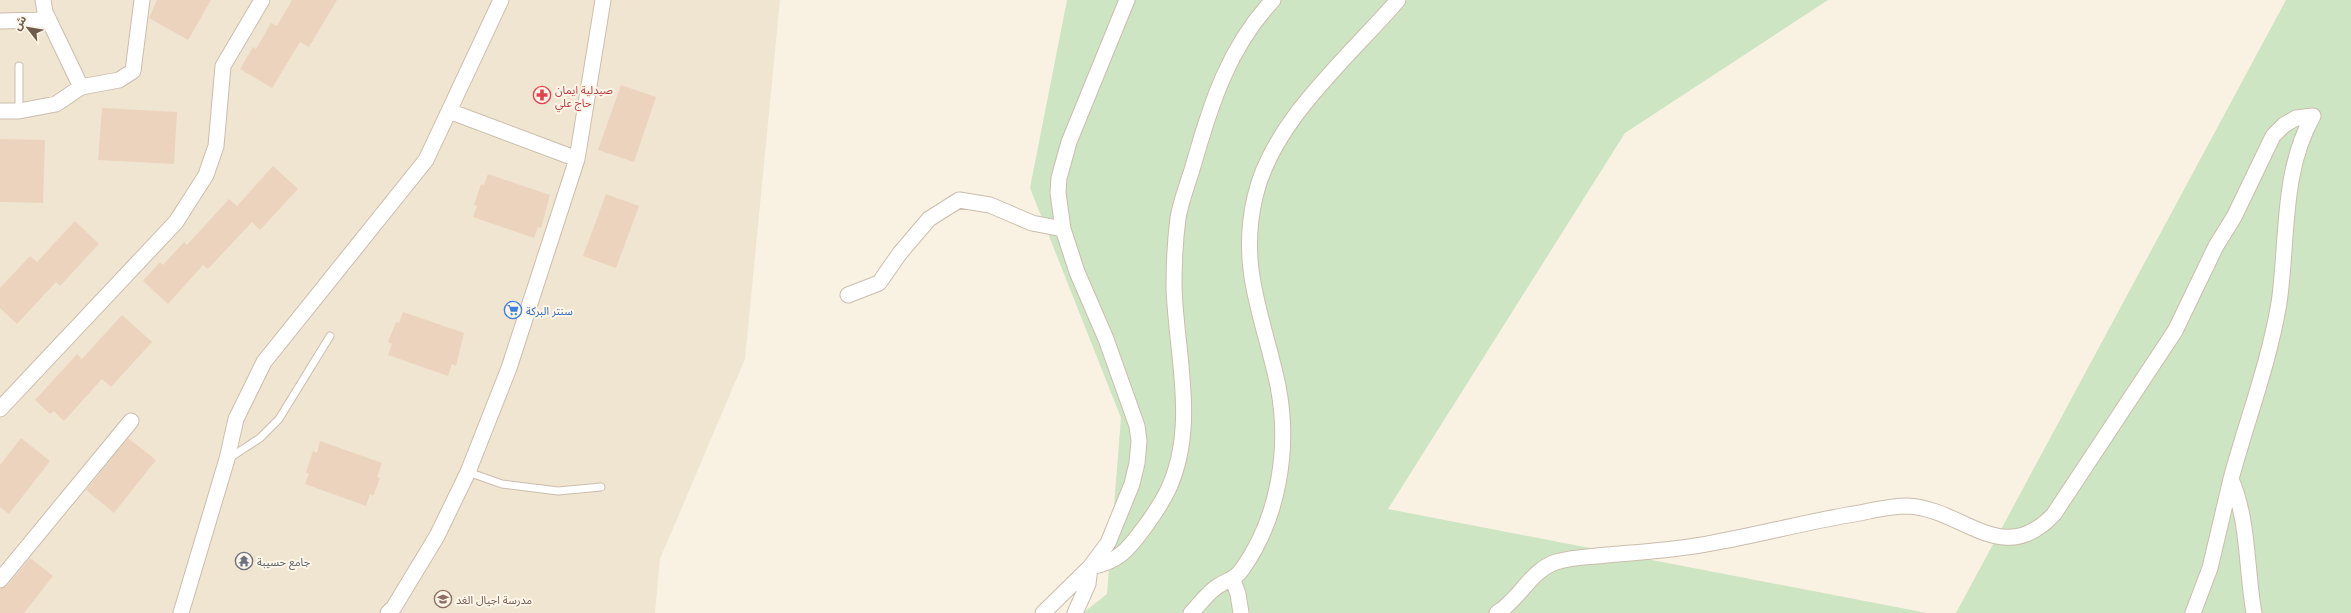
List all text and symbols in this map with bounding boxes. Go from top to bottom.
north arrow [8,8,48,48]
text: ش [9,12,29,33]
place label: صيدلية ايمان حاج علي [555,82,613,112]
pharmacy icon: صيدلية ايمان حاج علي [532,85,552,105]
supermarket icon: سنتر البركة [503,300,523,320]
place label: سنتر البركة [526,303,573,318]
temple icon: جامع حسيبة [234,551,254,571]
place label: جامع حسيبة [257,554,311,570]
school or university icon: مدرسة اجيال الغد [433,589,453,609]
place label: مدرسة اجيال الغد [456,592,532,607]

